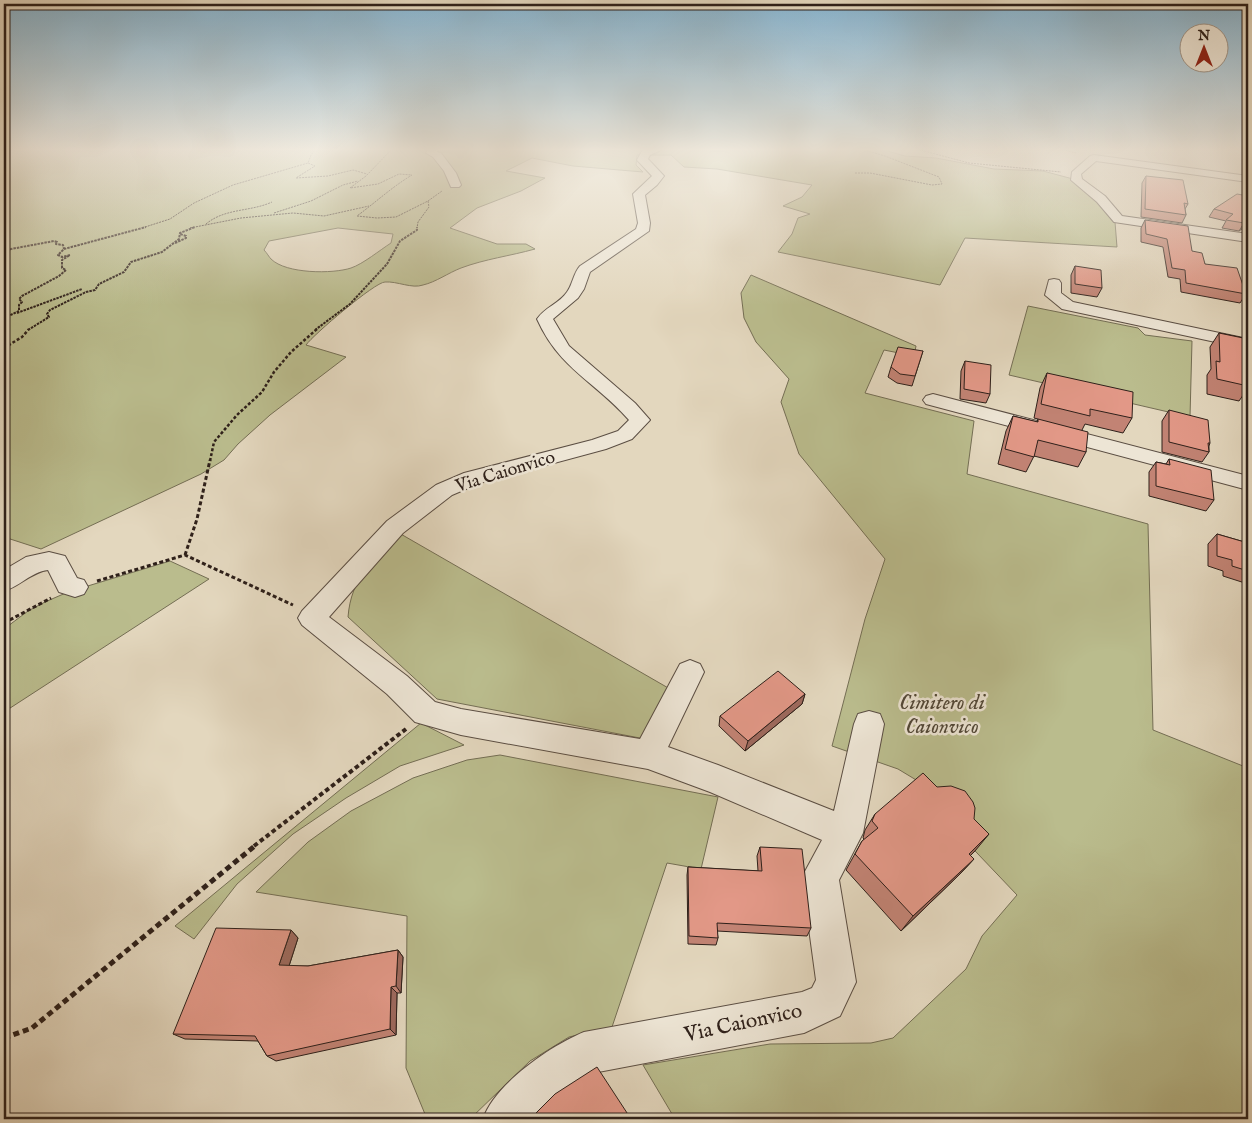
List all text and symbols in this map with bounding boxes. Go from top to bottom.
north arrow [1180,22,1230,72]
text: N [1197,27,1210,45]
street label: Via Caionvico [452,446,558,499]
park label: Cimitero di Caionvico [899,690,987,741]
street label: Via Caionvico [681,998,805,1049]

